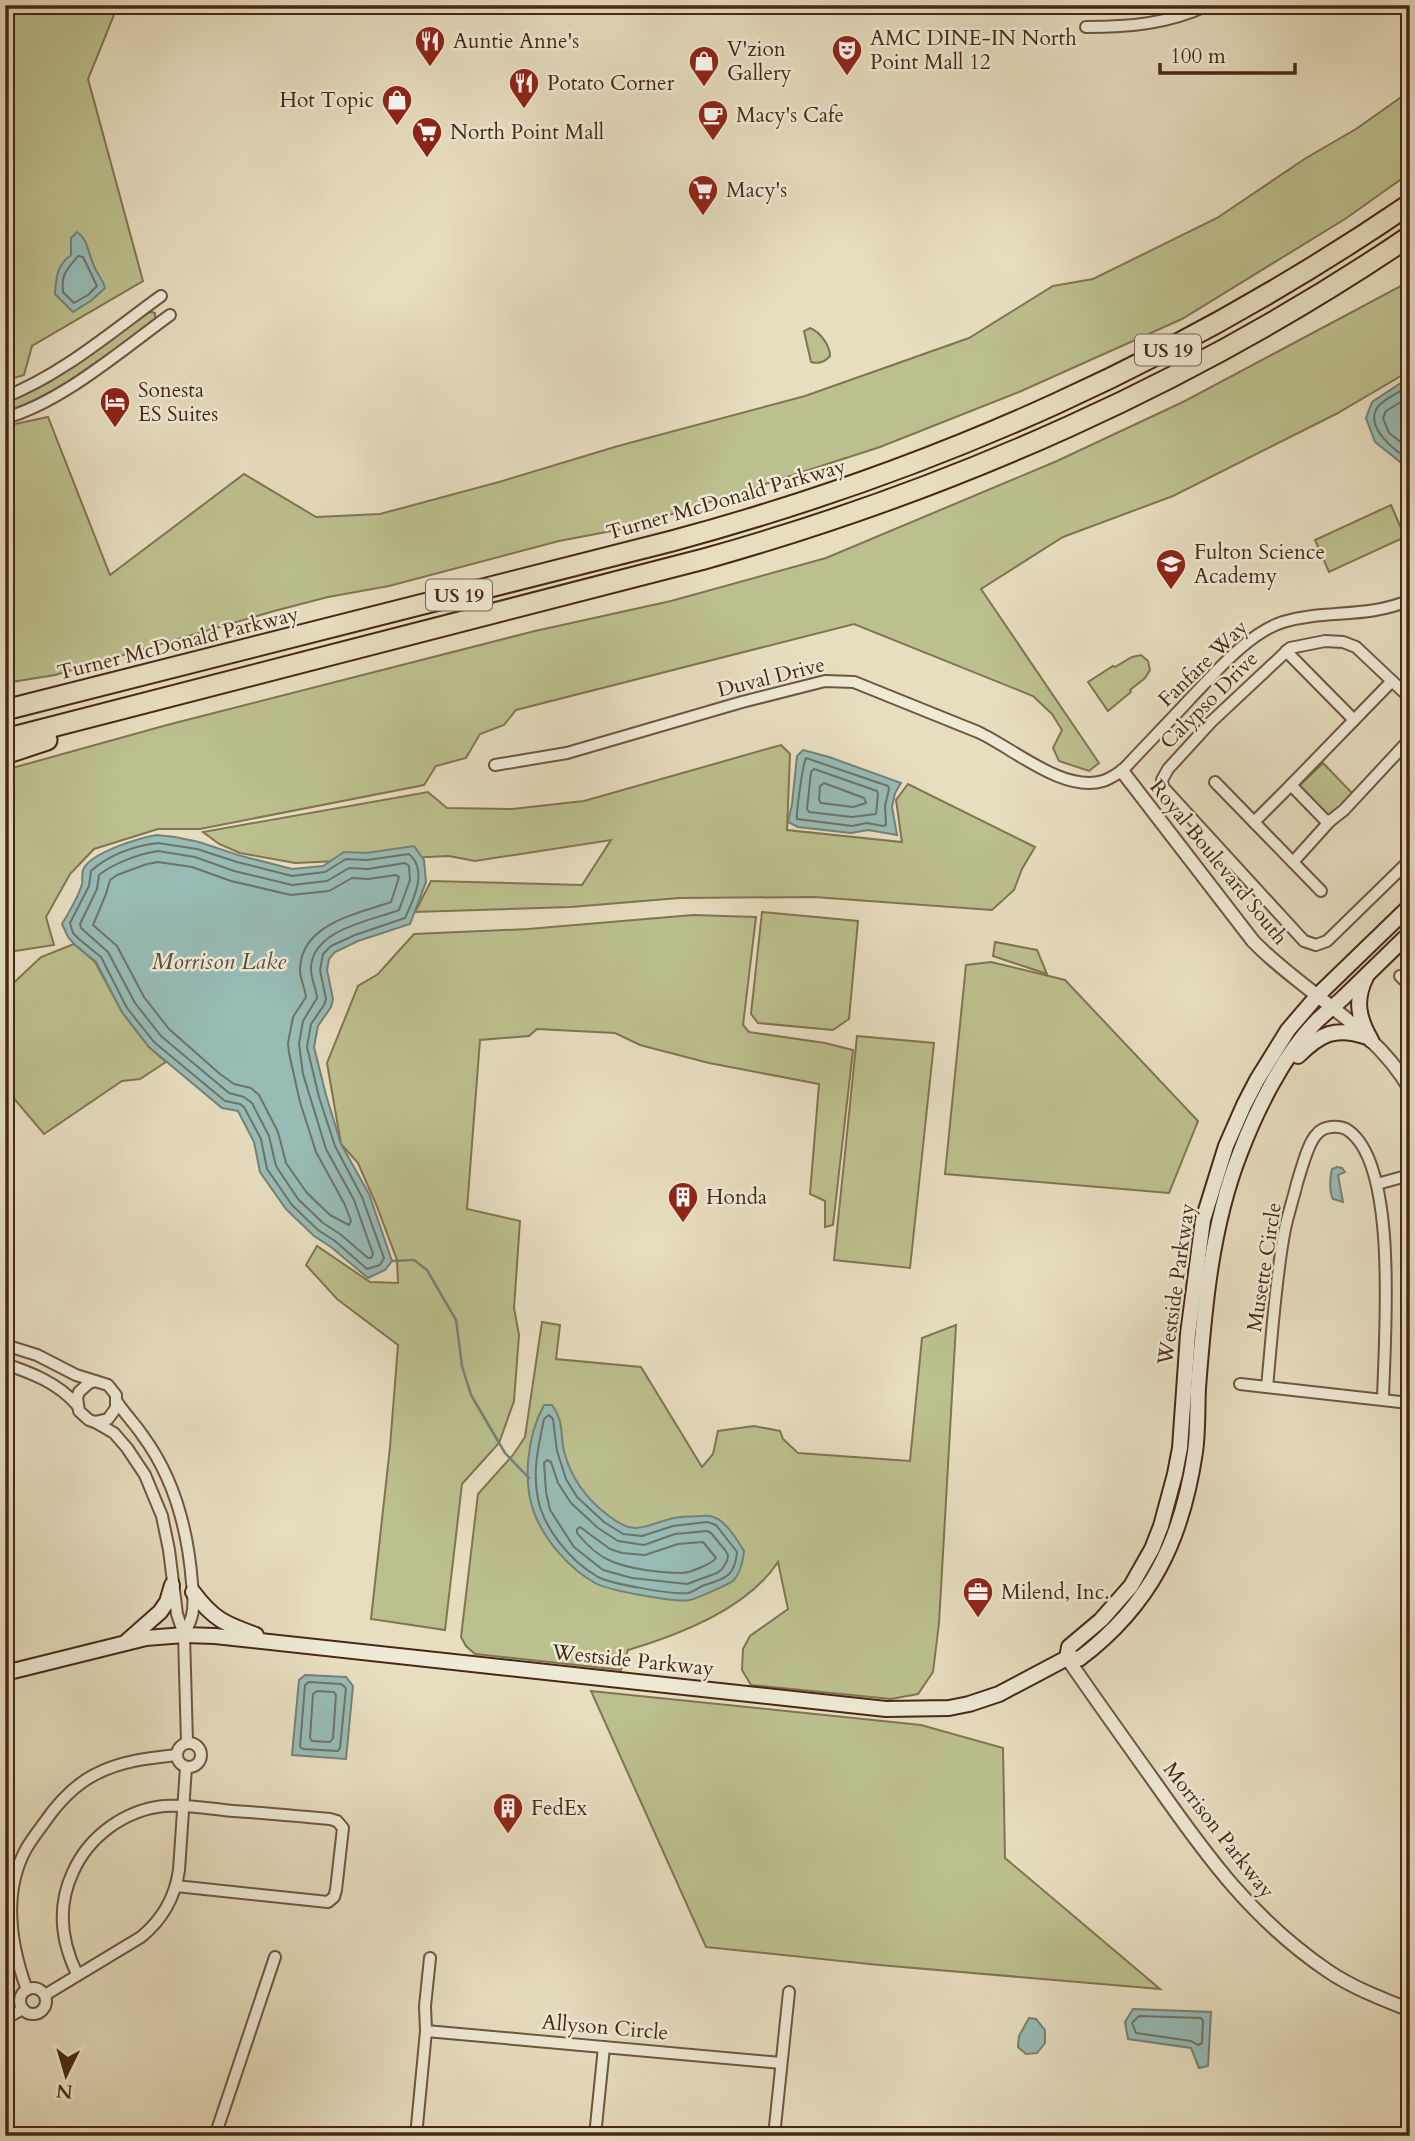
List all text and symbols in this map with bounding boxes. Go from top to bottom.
restaurant icon: Auntie Anne's [413,24,447,68]
place label: AMC DINE-IN North Point Mall 12 [870,24,1077,77]
place label: Auntie Anne's [453,27,579,56]
scale bar [1160,32,1294,76]
theatre icon: AMC DINE-IN North Point Mall 12 [830,33,864,77]
place label: V'zion Gallery [727,35,792,88]
text: 100 m [1170,42,1226,71]
shop icon: V'zion Gallery [687,44,721,88]
restaurant icon: Potato Corner [507,66,541,110]
place label: Potato Corner [547,69,675,98]
shop icon: Hot Topic [380,83,414,127]
place label: Hot Topic [279,86,374,115]
cafe icon: Macy's Cafe [696,98,730,142]
place label: Macy's Cafe [736,101,844,130]
supermarket icon: North Point Mall [410,115,444,159]
place label: North Point Mall [450,118,604,147]
supermarket icon: Macy's [686,173,720,217]
place label: Macy's [726,176,787,205]
road number: US 19 [1135,334,1201,366]
place label: Sonesta ES Suites [138,376,218,429]
hotel icon: Sonesta ES Suites [98,385,132,429]
street label: Turner McDonald Parkway [603,451,849,548]
place label: Fulton Science Academy [1194,538,1325,591]
school or university icon: Fulton Science Academy [1154,547,1188,591]
road number: US 19 [426,580,492,610]
street label: Turner McDonald Parkway [54,599,302,688]
street label: Fanfare Way [1152,613,1255,714]
street label: Calypso Drive [1154,645,1265,756]
street label: Duval Drive [714,650,828,705]
street label: Royal Boulevard South [1143,774,1295,951]
water label: Morrison Lake [152,946,286,977]
building icon: Honda [666,1180,700,1224]
place label: Honda [706,1183,767,1212]
street label: Musette Circle [1240,1200,1289,1334]
street label: Westside Parkway [1151,1201,1202,1368]
office icon: Milend, Inc. [961,1575,995,1619]
place label: Milend, Inc. [1001,1578,1110,1607]
street label: Westside Parkway [549,1637,716,1683]
street label: Morrison Parkway [1156,1756,1281,1905]
building icon: FedEx [491,1791,525,1835]
place label: FedEx [531,1794,588,1823]
street label: Allyson Circle [541,2008,669,2047]
north arrow [32,2039,102,2110]
text: N [55,2077,74,2105]

